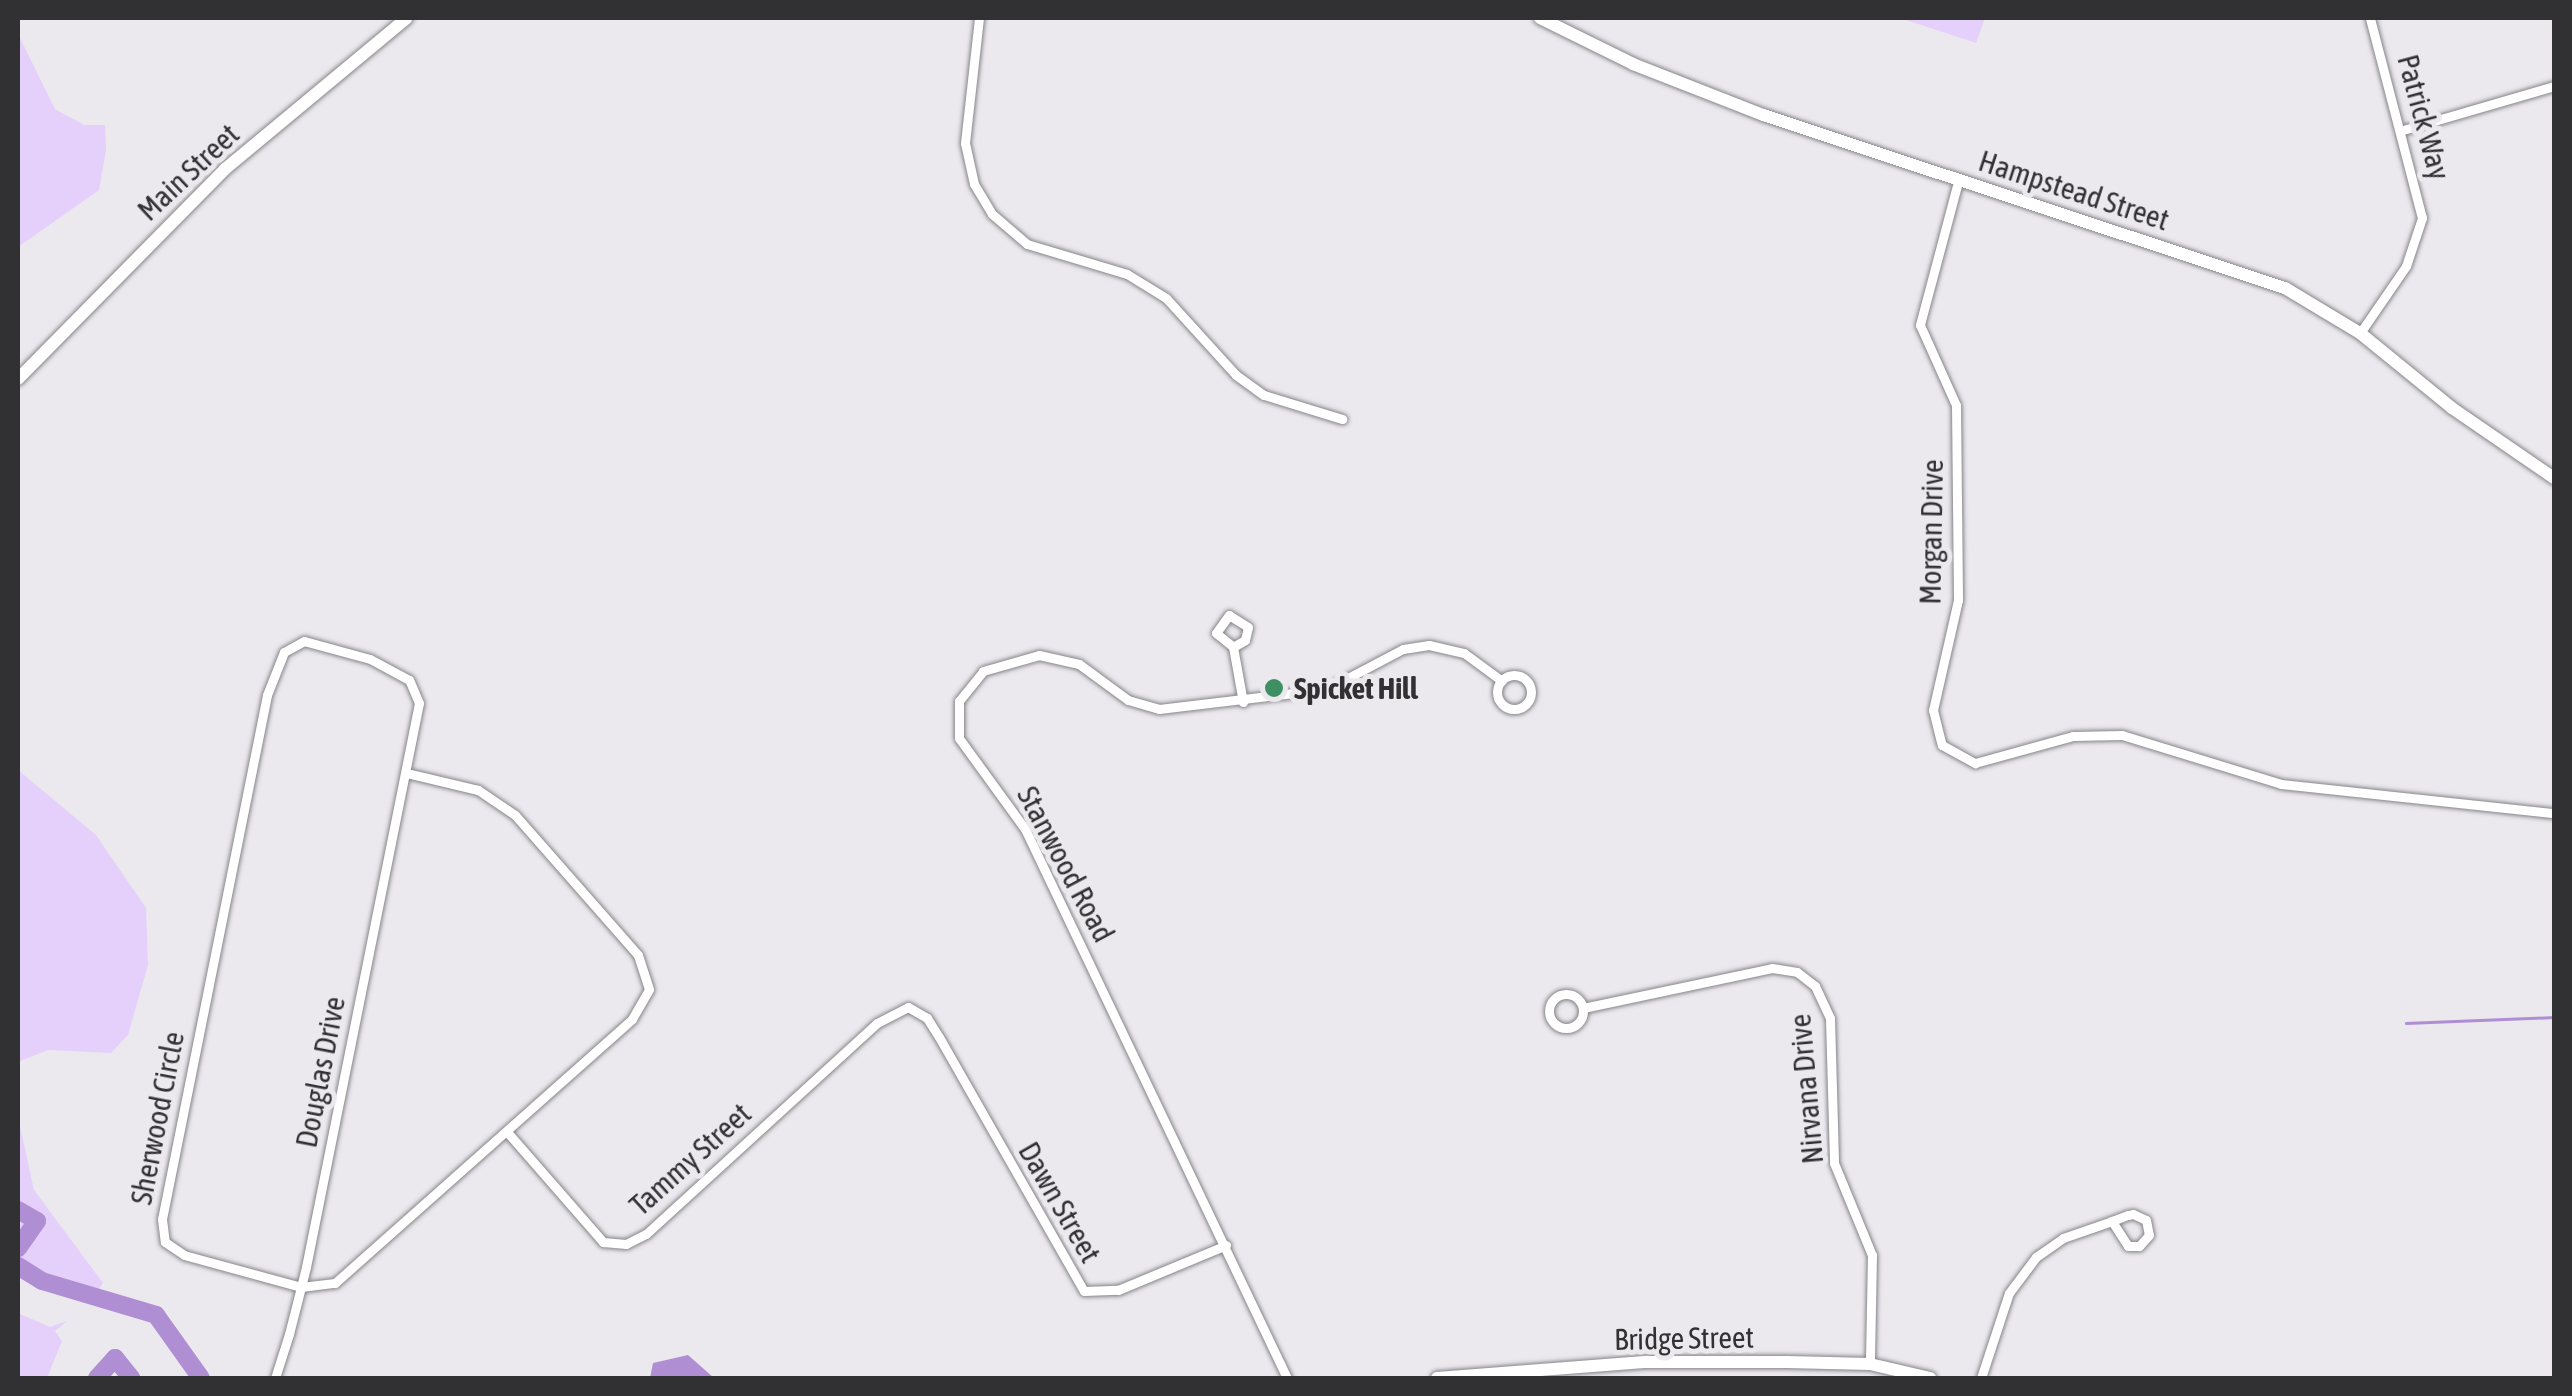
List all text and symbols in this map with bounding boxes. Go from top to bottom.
street label: Patrick Way [2390,51,2458,183]
street label: Main Street [130,116,246,228]
street label: Hampstead Street [1974,142,2174,238]
street label: Morgan Drive [1912,459,1950,605]
place label: Spicket Hill [1294,670,1418,706]
marker: Spicket Hill [1263,677,1285,699]
street label: Stanwood Road [1010,780,1122,948]
street label: Douglas Drive [288,993,352,1151]
street label: Nirvana Drive [1782,1013,1830,1165]
street label: Sherwood Circle [123,1028,191,1208]
street label: Tammy Street [622,1095,758,1223]
street label: Dawn Street [1011,1135,1109,1269]
street label: Bridge Street [1614,1319,1754,1357]

